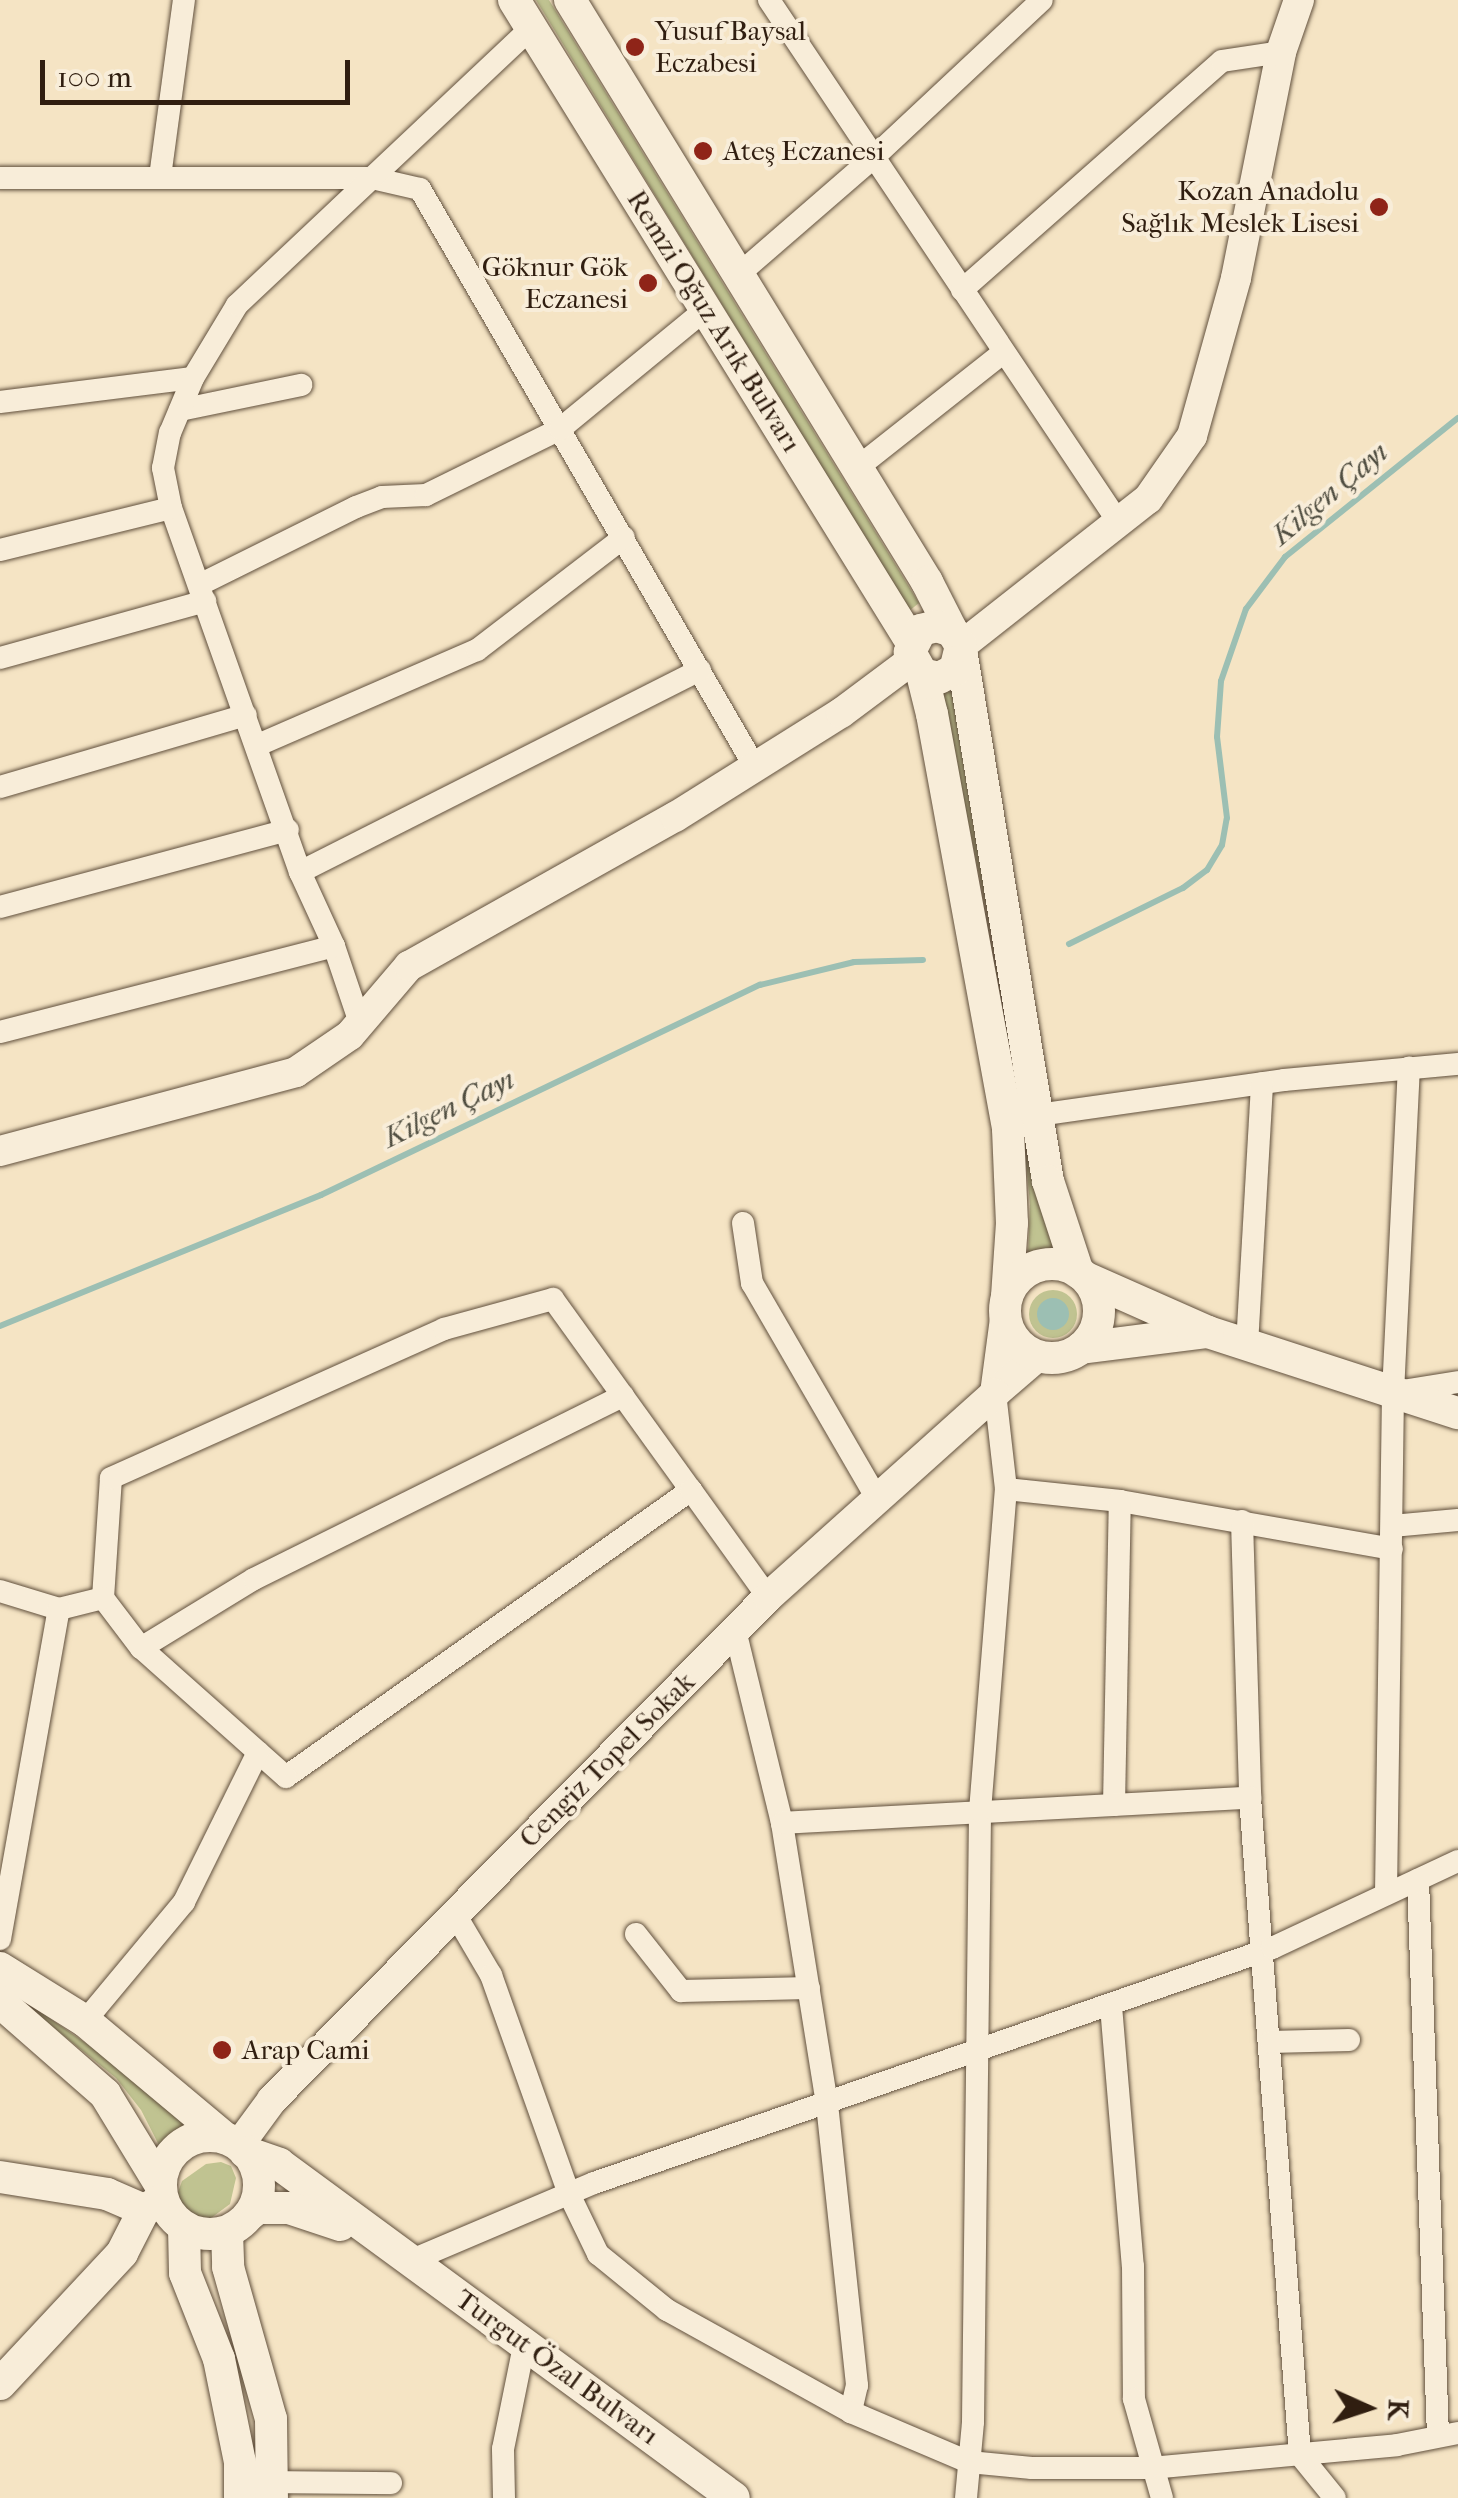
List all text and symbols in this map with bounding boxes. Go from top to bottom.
place label: Yusuf Baysal Eczabesi [655,14,806,80]
marker: Yusuf Baysal Eczabesi [624,36,646,58]
scale bar [45,40,355,102]
text: 100 m [57,60,132,95]
place label: Ateş Eczanesi [723,134,884,168]
marker: Ateş Eczanesi [692,140,714,162]
place label: Kozan Anadolu Sağlık Meslek Lisesi [1121,174,1359,240]
street label: Remzi Oğuz Arık Bulvarı [620,184,808,458]
marker: Kozan Anadolu Sağlık Meslek Lisesi [1368,196,1390,218]
place label: Göknur Gök Eczanesi [482,250,628,316]
marker: Göknur Gök Eczanesi [637,272,659,294]
water label: Kilgen Çayı [1264,435,1396,553]
water label: Kilgen Çayı [377,1062,521,1156]
street label: Cengiz Topel Sokak [512,1665,702,1855]
place label: Arap Cami [242,2033,370,2067]
marker: Arap Cami [211,2039,233,2061]
street label: Turgut Özal Bulvarı [449,2282,665,2452]
north arrow [1318,2358,1418,2458]
text: K [1381,2399,1415,2421]

